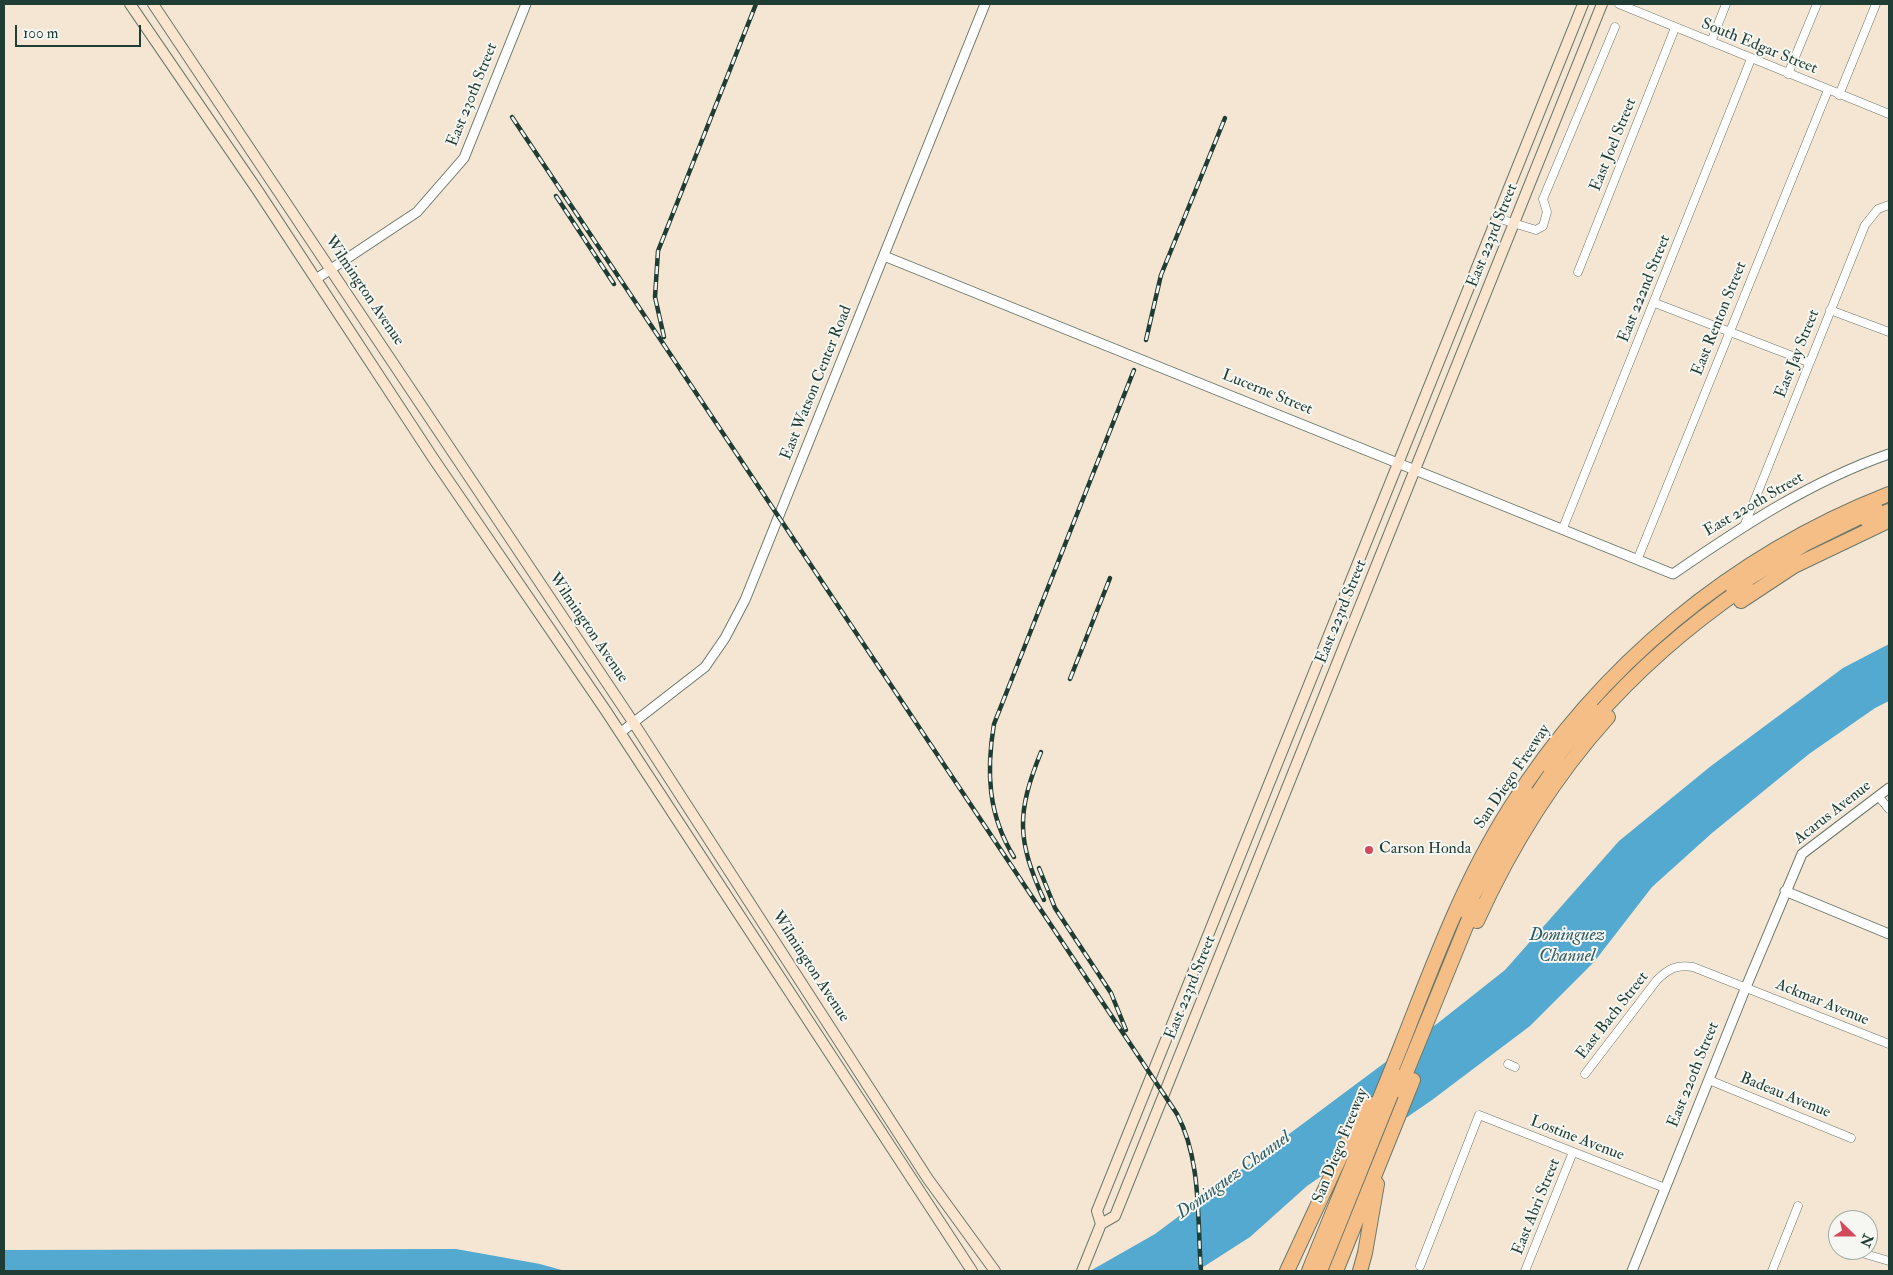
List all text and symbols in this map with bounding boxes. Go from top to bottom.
scale bar [18,15,144,47]
street label: South Edgar Street [1698,15,1820,79]
text: 100 m [23,24,58,43]
street label: East 230th Street [443,40,503,150]
street label: East Joel Street [1587,96,1641,194]
street label: East 223rd Street [1463,181,1523,291]
street label: Wilmington Avenue [320,232,408,350]
street label: East 222nd Street [1615,232,1675,346]
street label: East Renton Street [1688,259,1752,379]
street label: East Watson Center Road [777,303,857,463]
street label: East Jay Street [1772,307,1824,401]
street label: Lucerne Street [1219,366,1315,420]
street label: East 220th Street [1701,469,1807,541]
street label: East 223rd Street [1312,557,1372,667]
street label: Wilmington Avenue [544,569,632,687]
street label: San Diego Freeway [1471,721,1555,833]
street label: Acarus Avenue [1791,777,1875,849]
place label: Carson Honda [1379,840,1471,860]
marker: Carson Honda [1363,844,1375,856]
street label: Wilmington Avenue [767,908,853,1026]
water label: Dominguez Channel [1529,925,1605,968]
street label: East 223rd Street [1161,933,1221,1043]
street label: East Bach Street [1573,968,1653,1064]
street label: Ackmar Avenue [1773,976,1871,1030]
street label: East 220th Street [1664,1019,1724,1131]
street label: Badeau Avenue [1737,1069,1833,1123]
street label: San Diego Freeway [1309,1086,1373,1206]
street label: Lostine Avenue [1527,1112,1627,1166]
water label: Dominguez Channel [1173,1128,1295,1224]
street label: East Abri Street [1509,1156,1565,1258]
north arrow [1828,1210,1878,1260]
text: N [1856,1231,1877,1249]

